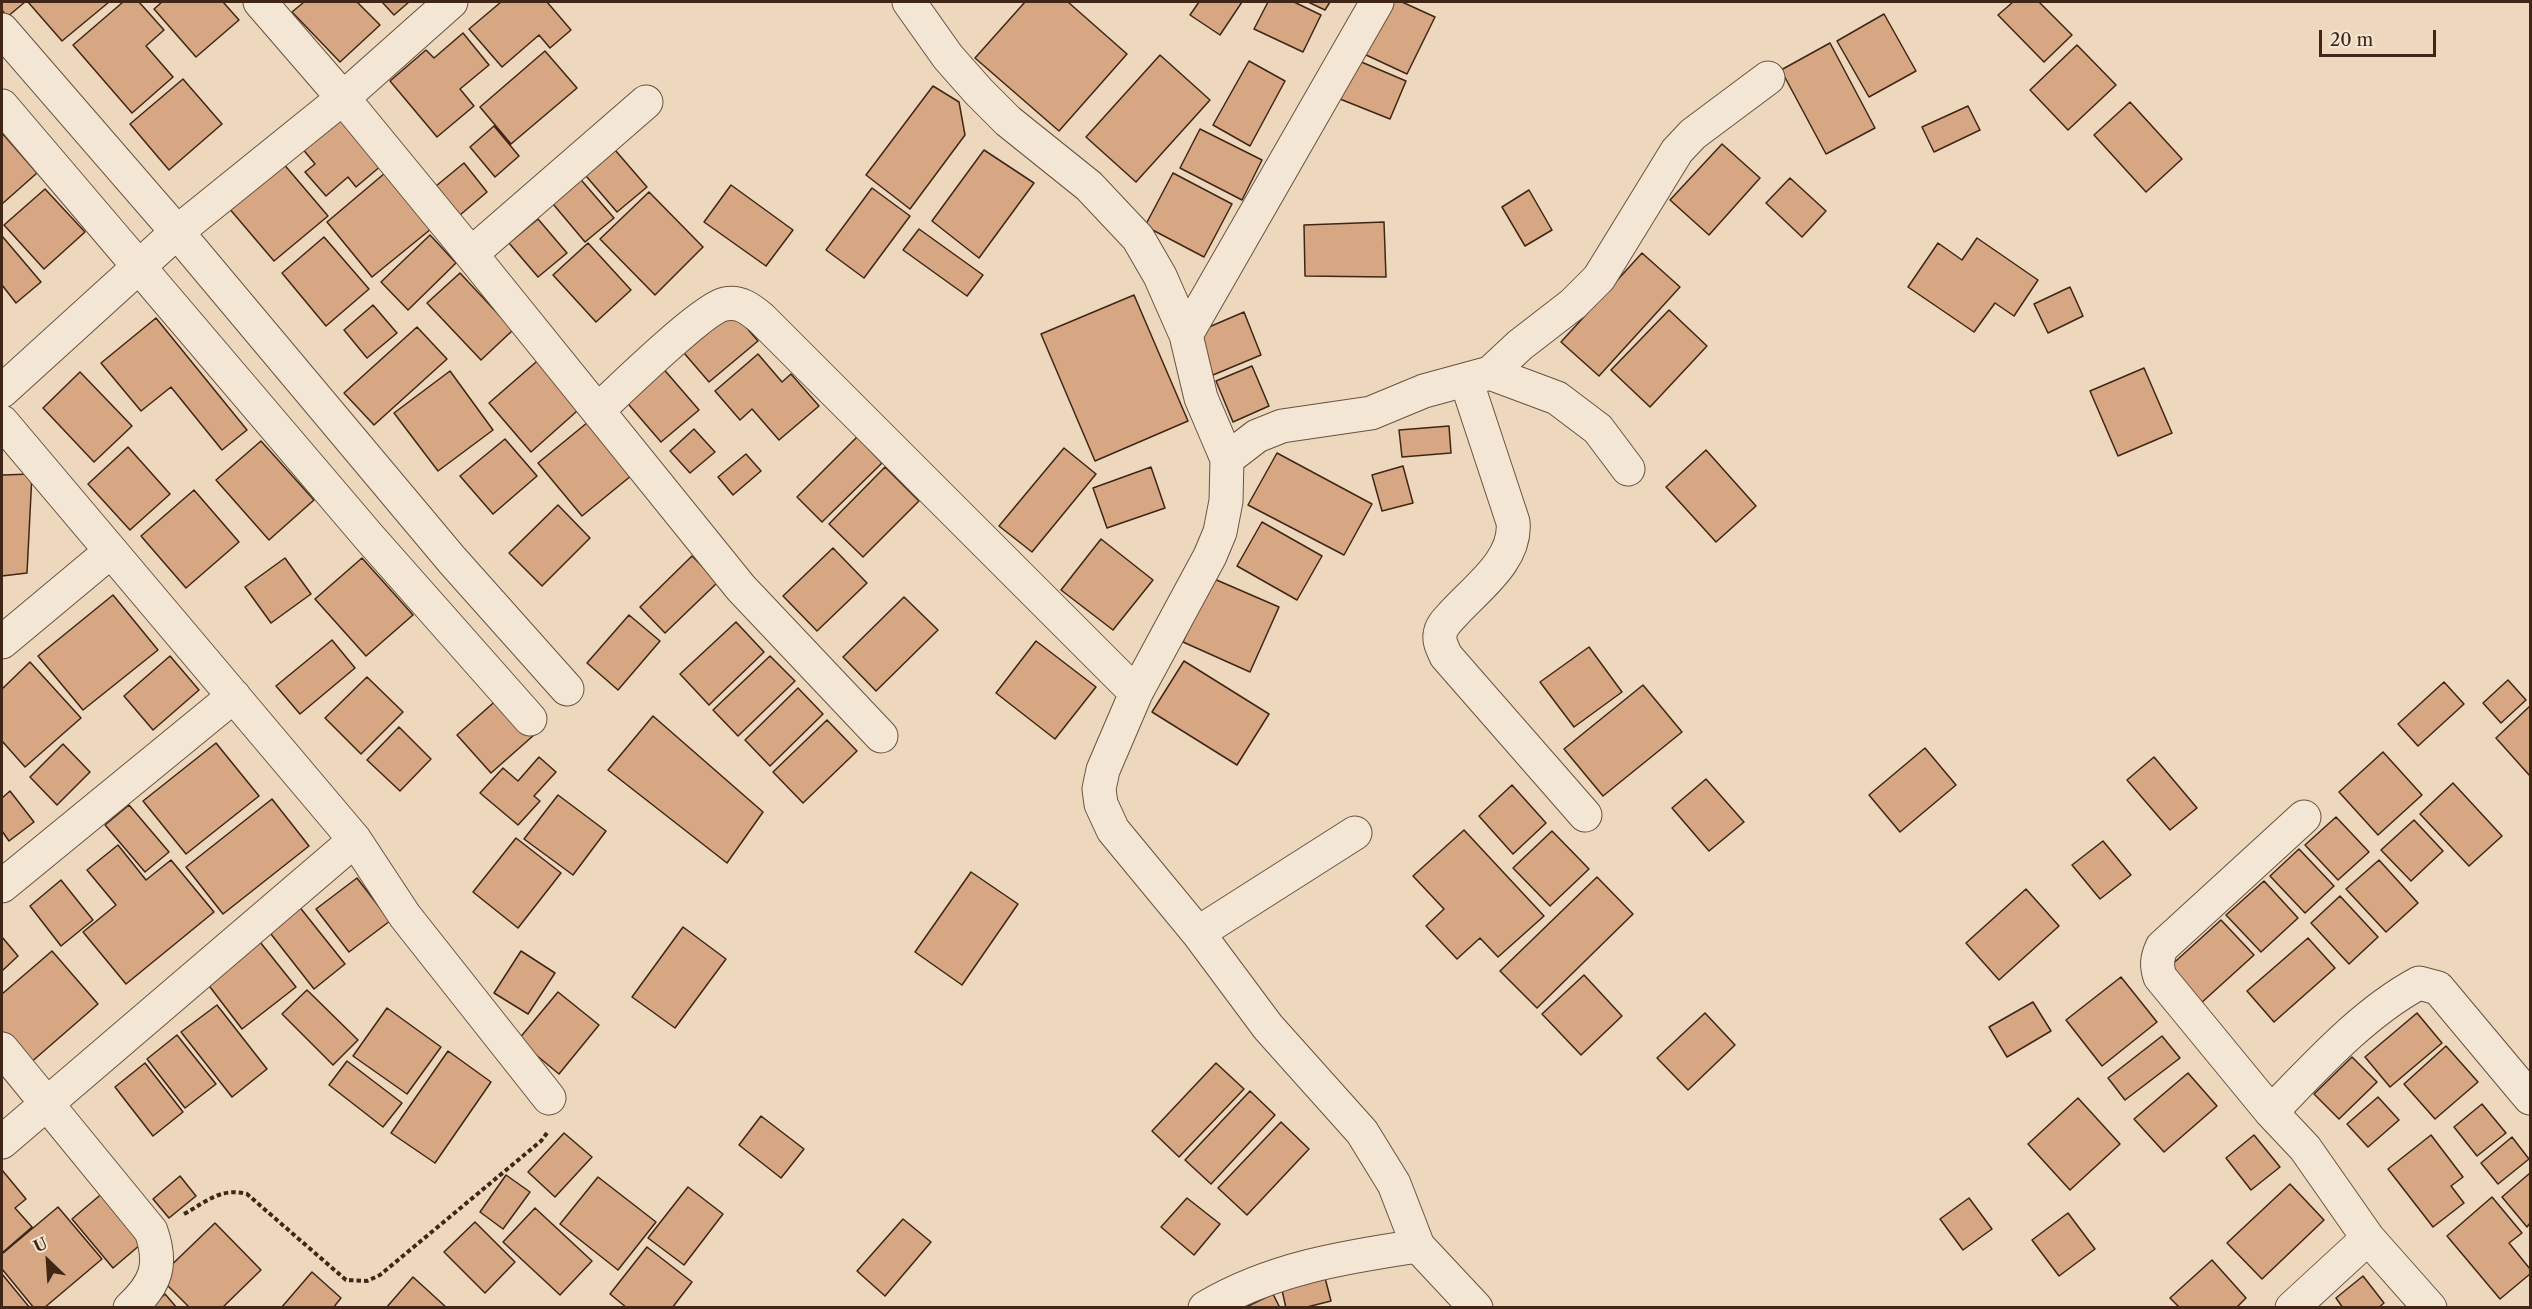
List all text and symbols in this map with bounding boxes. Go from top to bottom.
scale bar [2322,18,2439,56]
text: 20 m [2330,29,2373,51]
north arrow [18,1231,78,1291]
text: U [30,1233,51,1256]

